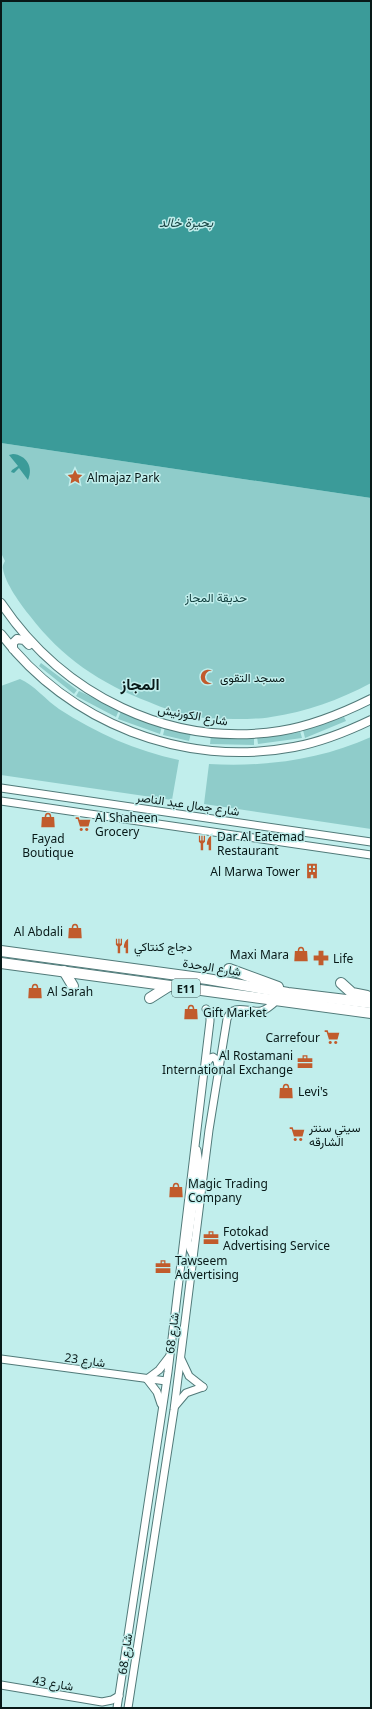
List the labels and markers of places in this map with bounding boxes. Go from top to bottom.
place icon: Almajaz Park [66,468,84,486]
place label: Almajaz Park [87,469,160,486]
mosque icon: مسجد التقوى [199,668,217,686]
place label: مسجد التقوى [220,669,285,686]
place label: Al Shaheen Grocery [95,809,158,840]
shop icon: Fayad Boutique [39,811,57,829]
supermarket icon: Al Shaheen Grocery [74,815,92,833]
place label: Dar Al Eatemad Restaurant [217,828,304,859]
place label: Fayad Boutique [22,830,74,861]
restaurant icon: Dar Al Eatemad Restaurant [196,834,214,852]
building icon: Al Marwa Tower [303,862,321,880]
place label: Al Marwa Tower [210,863,300,880]
shop icon: Al Abdali [66,922,84,940]
place label: Al Abdali [14,923,63,940]
restaurant icon: دجاج كنتاكي [113,937,131,955]
place label: دجاج كنتاكي [134,938,193,957]
shop icon: Maxi Mara [292,945,310,963]
place label: Maxi Mara [230,946,289,963]
pharmacy icon: Life [312,949,330,967]
place label: Life [333,950,354,967]
shop icon: Al Sarah [26,982,44,1000]
place label: Al Sarah [47,983,93,1000]
shop icon: Gift Market [182,1003,200,1021]
place label: Gift Market [203,1004,267,1021]
supermarket icon: Carrefour [323,1028,341,1046]
place label: Carrefour [265,1029,320,1046]
place label: Al Rostamani International Exchange [162,1047,293,1078]
office icon: Al Rostamani International Exchange [296,1053,314,1071]
shop icon: Levi's [277,1082,295,1100]
place label: Levi's [298,1083,328,1100]
place label: سيتي سنتر الشارقه [308,1119,360,1150]
supermarket icon: سيتي سنتر الشارقه [288,1125,306,1143]
place label: Magic Trading Company [188,1175,268,1206]
shop icon: Magic Trading Company [167,1181,185,1199]
place label: Fotokad Advertising Service [223,1223,330,1254]
office icon: Fotokad Advertising Service [202,1229,220,1247]
place label: Tawseem Advertising [175,1252,239,1283]
office icon: Tawseem Advertising [154,1258,172,1276]

